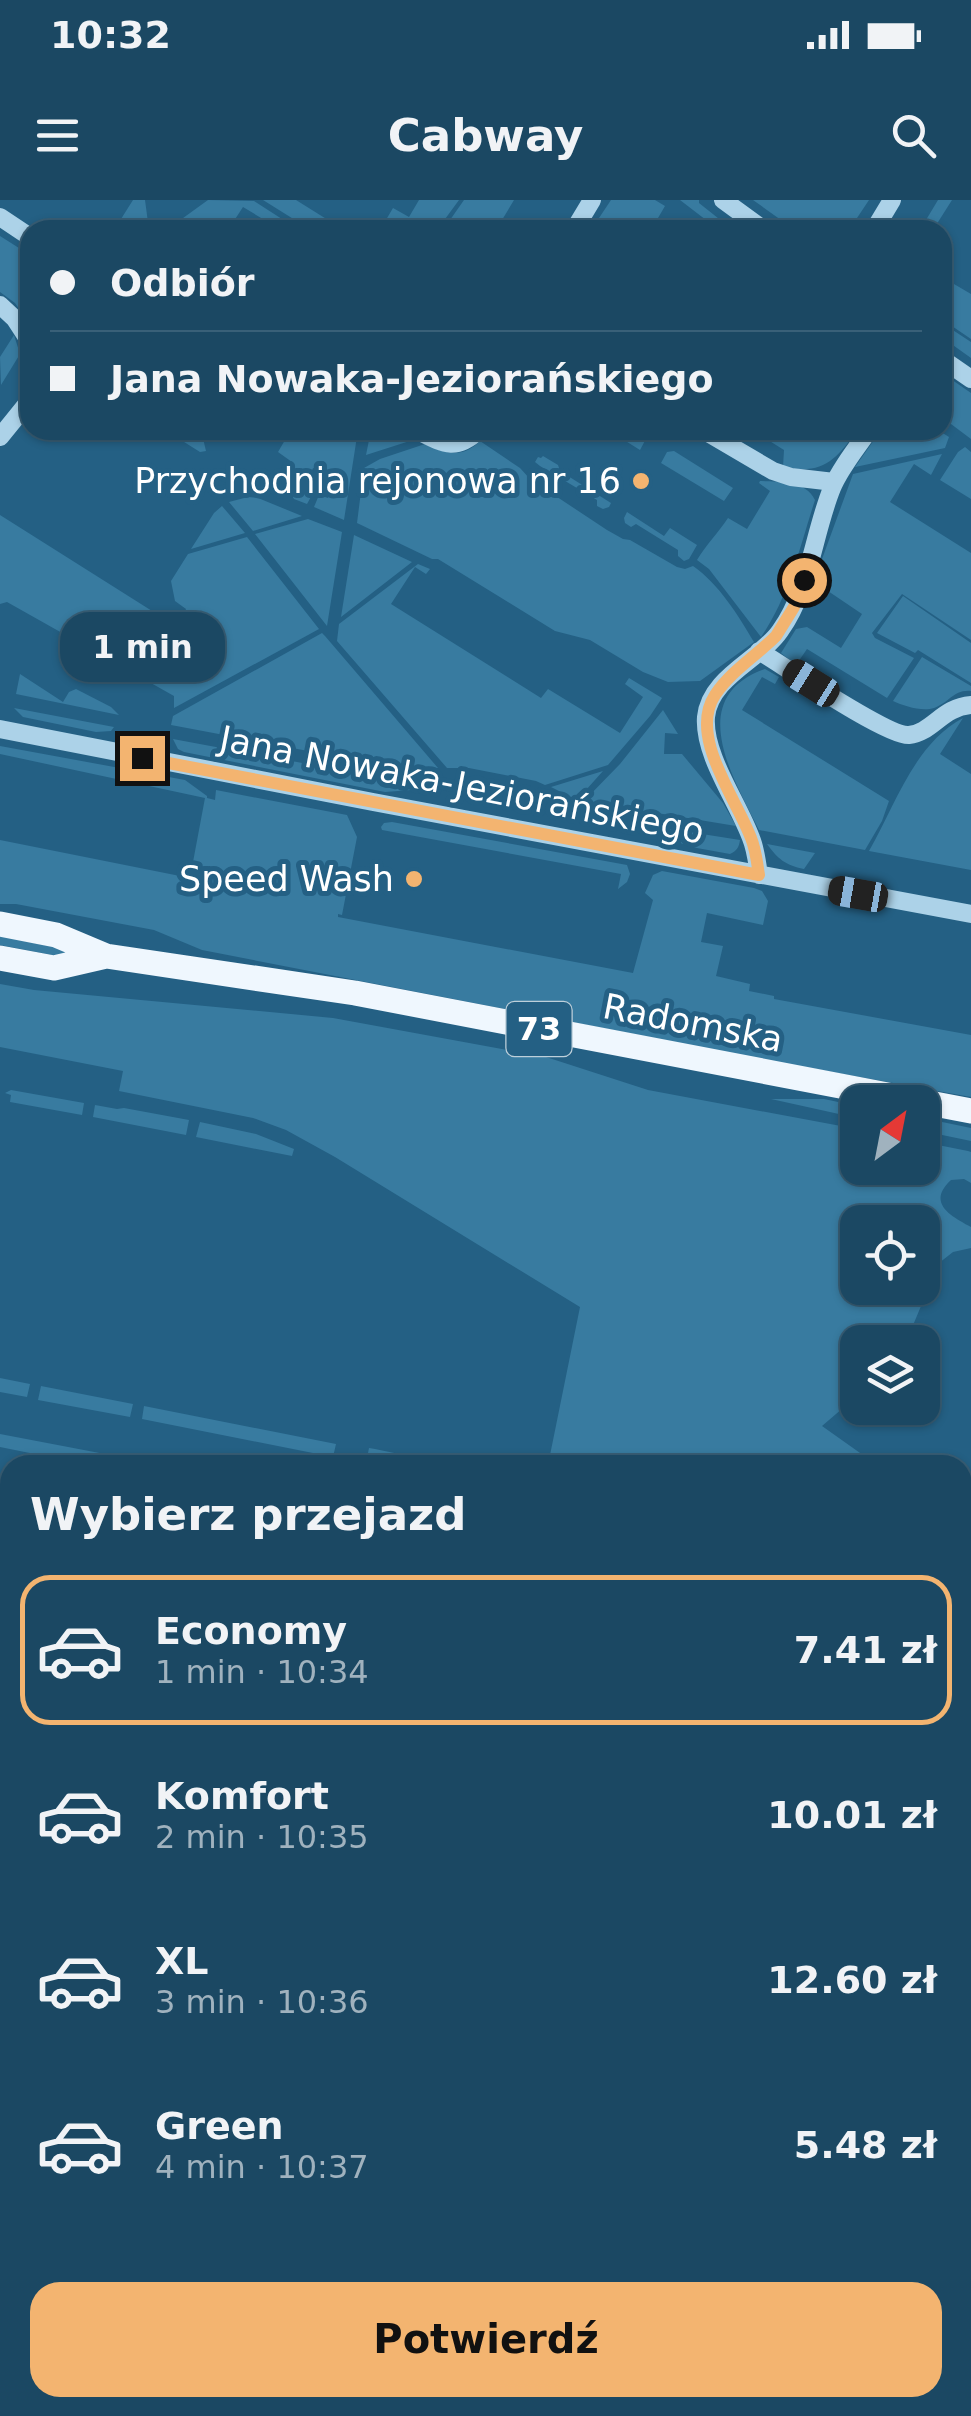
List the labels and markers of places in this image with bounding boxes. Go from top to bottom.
place label: Przychodnia rejonowa nr 16 [134,461,621,501]
marker: Przychodnia rejonowa nr 16 [630,470,652,492]
place label: Speed Wash [179,859,394,899]
marker: Speed Wash [403,868,425,890]

